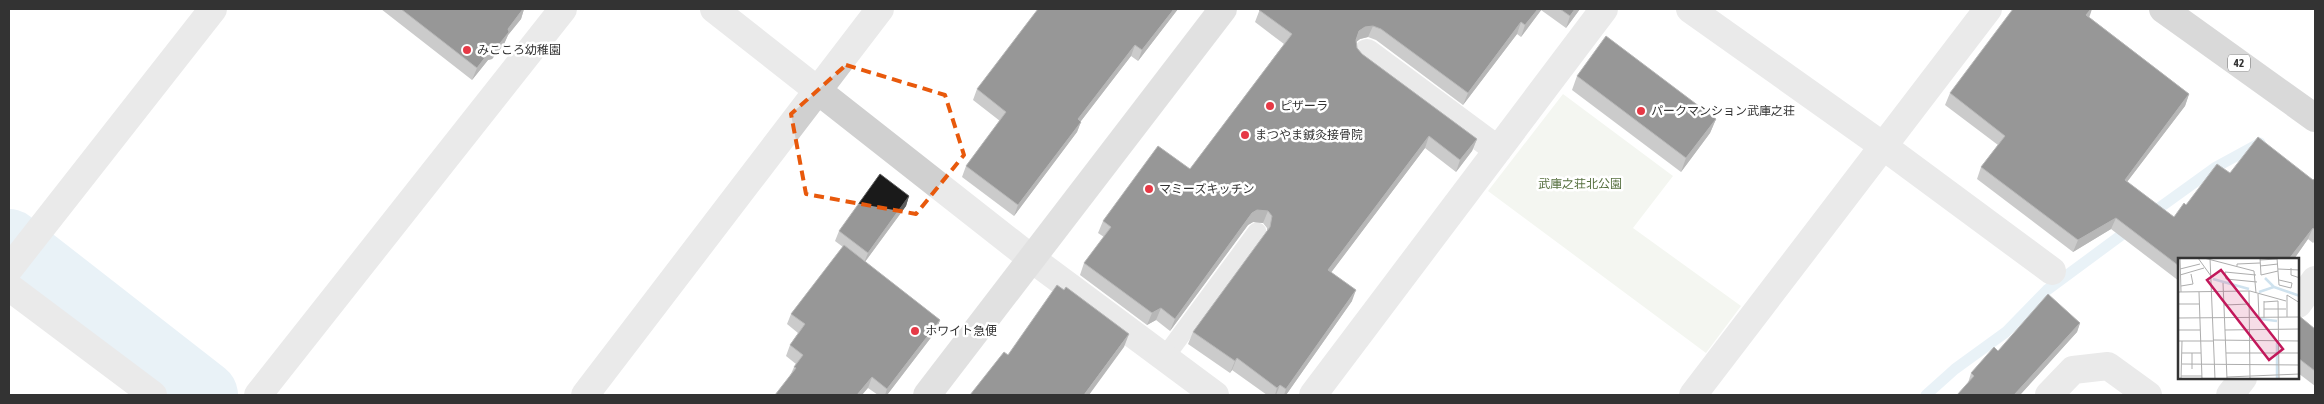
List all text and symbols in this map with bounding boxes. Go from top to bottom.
place label: みこころ幼稚園 [477,43,561,57]
marker: みこころ幼稚園 [461,44,473,56]
road number: 42 [2228,54,2250,72]
place label: ピザーラ [1280,99,1328,113]
marker: ピザーラ [1264,100,1276,112]
place label: パークマンション武庫之荘 [1651,104,1795,118]
marker: パークマンション武庫之荘 [1635,105,1647,117]
place label: まつやま鍼灸接骨院 [1255,128,1363,142]
marker: まつやま鍼灸接骨院 [1239,129,1251,141]
park label: 武庫之荘北公園 [1538,177,1622,191]
place label: マミーズキッチン [1159,182,1254,196]
marker: マミーズキッチン [1143,183,1155,195]
inset map [2178,258,2299,379]
place label: ホワイト急便 [925,324,997,338]
marker: ホワイト急便 [909,325,921,337]

